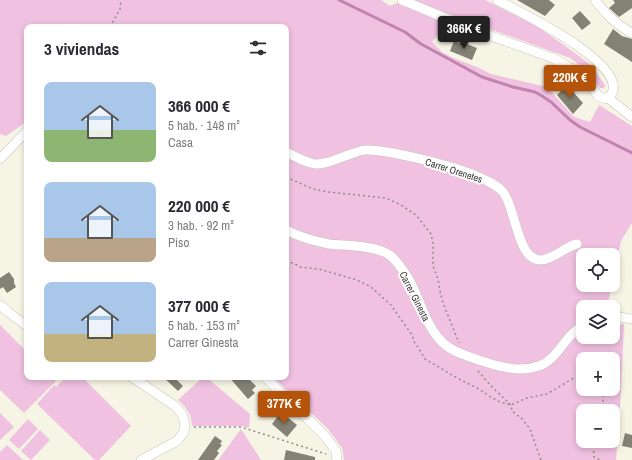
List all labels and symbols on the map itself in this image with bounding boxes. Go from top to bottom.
pin: 366K € [431,16,497,50]
pin: 220K € [537,65,603,99]
street label: Carrer Orenetes [424,155,484,186]
street label: Carrer Ginesta [396,269,433,324]
pin: 377K € [251,391,317,425]

